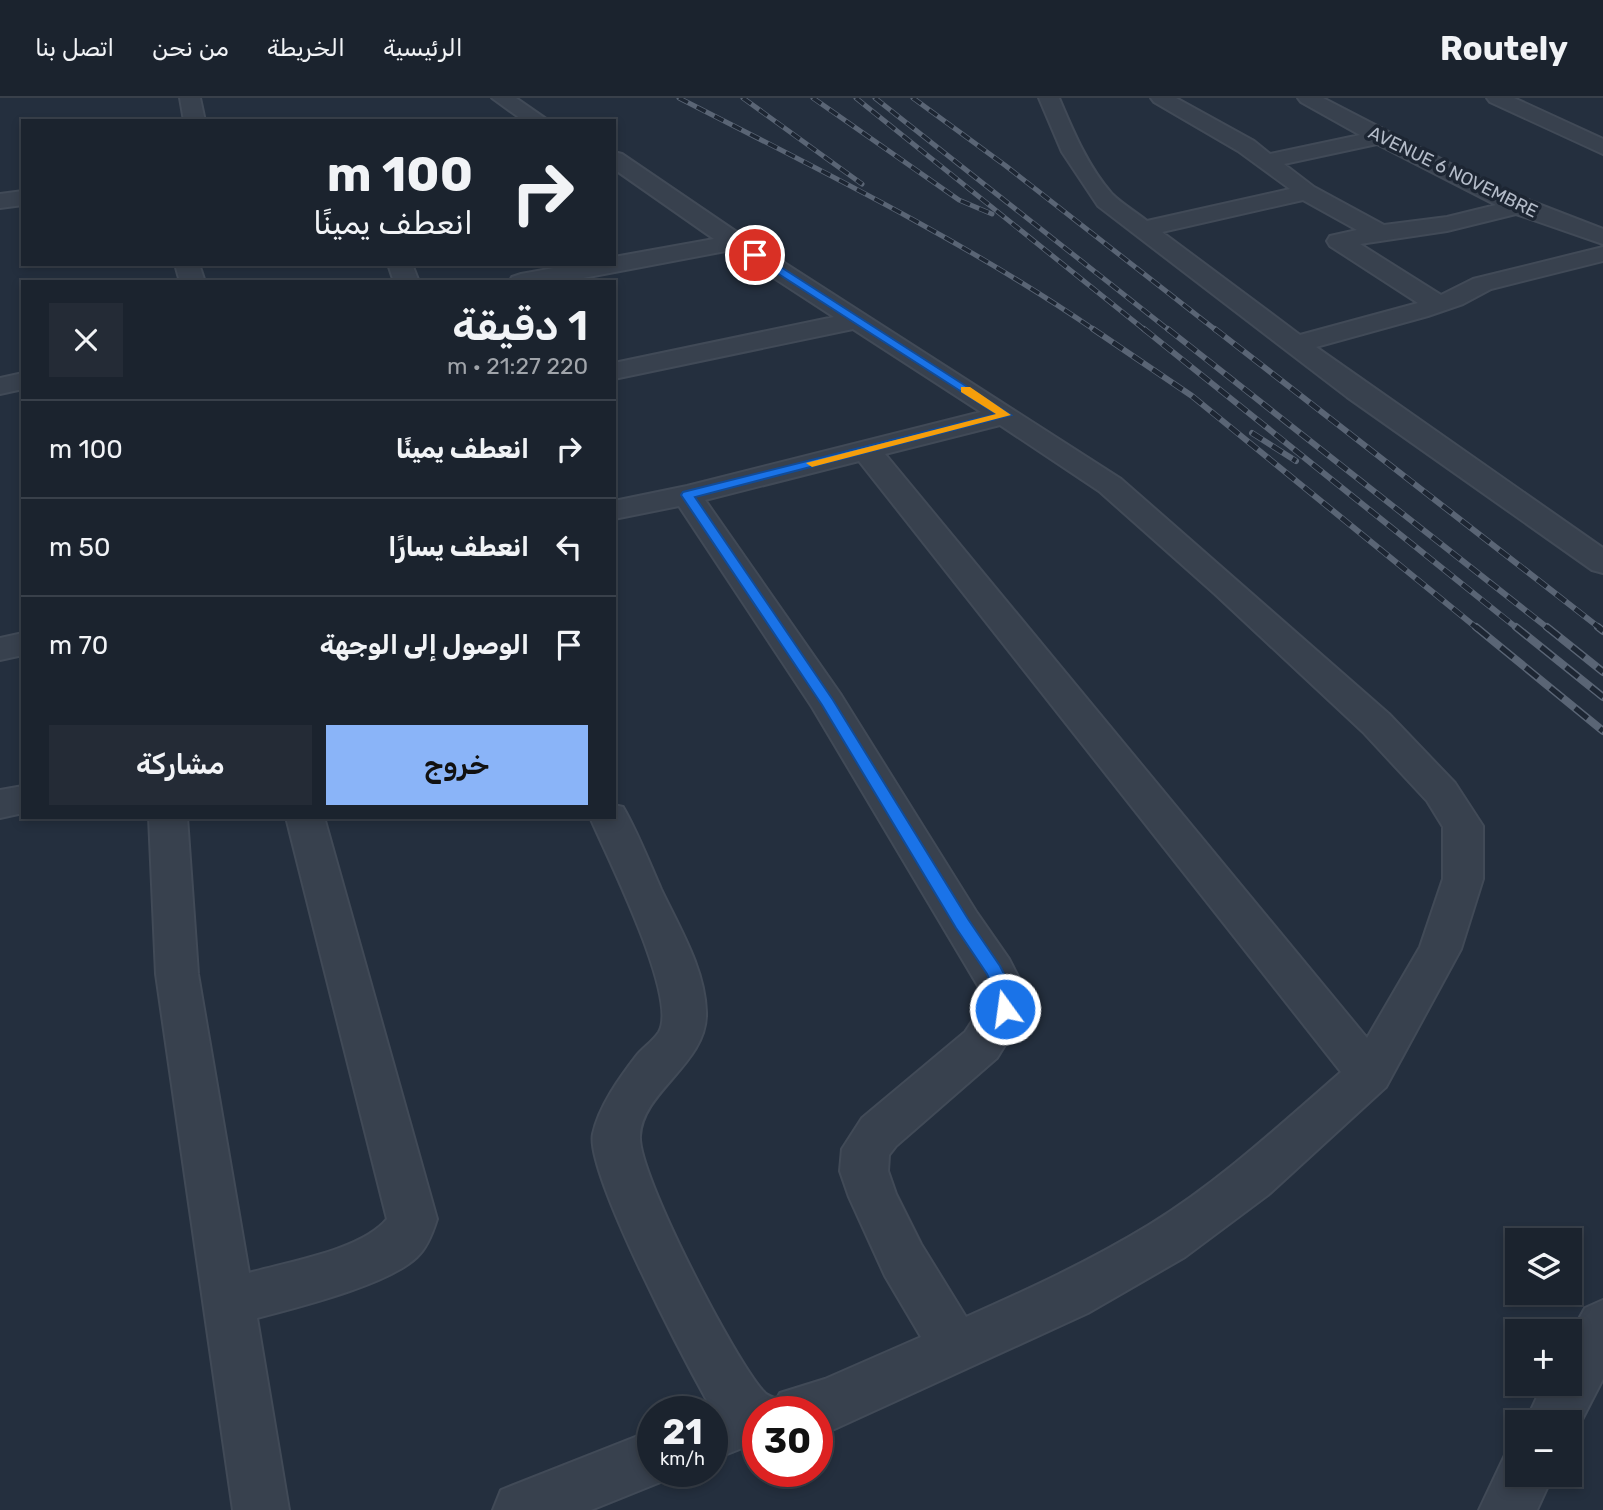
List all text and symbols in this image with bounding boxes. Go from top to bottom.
text: Routely [1440,29,1568,68]
text: اتصل بنا [35,34,114,62]
text: من نحن [152,34,229,62]
text: الخريطة [267,34,345,62]
text: الرئيسية [383,34,463,62]
street label: AVENUE 6 NOVEMBRE [1365,121,1541,223]
text: 100 m [327,145,473,203]
icon: right [497,147,588,238]
text: انعطف يمينًا [313,204,473,242]
pin [725,225,785,285]
icon: arrive [736,236,774,274]
text: 1 دقيقة [452,301,588,351]
button: close [49,303,123,377]
text: 220 m · 21:27 [447,352,588,380]
icon: right [550,430,588,468]
text: 100 m [49,434,123,465]
text: انعطف يمينًا [396,434,529,465]
icon: left [550,528,588,566]
text: 50 m [49,532,110,563]
text: انعطف يسارًا [388,532,529,563]
icon: arrive [550,626,588,664]
text: 70 m [49,630,108,661]
text: الوصول إلى الوجهة [320,630,529,661]
button: مشاركة [49,725,312,805]
button: خروج [326,725,588,805]
position arrow [968,972,1042,1046]
map controls [1505,1228,1582,1487]
button: layers [1505,1228,1582,1305]
button: + [1505,1319,1582,1396]
speed limit sign: 30 [742,1396,833,1487]
button: − [1505,1410,1582,1487]
text: 21 [662,1411,703,1453]
text: km/h [660,1448,705,1470]

